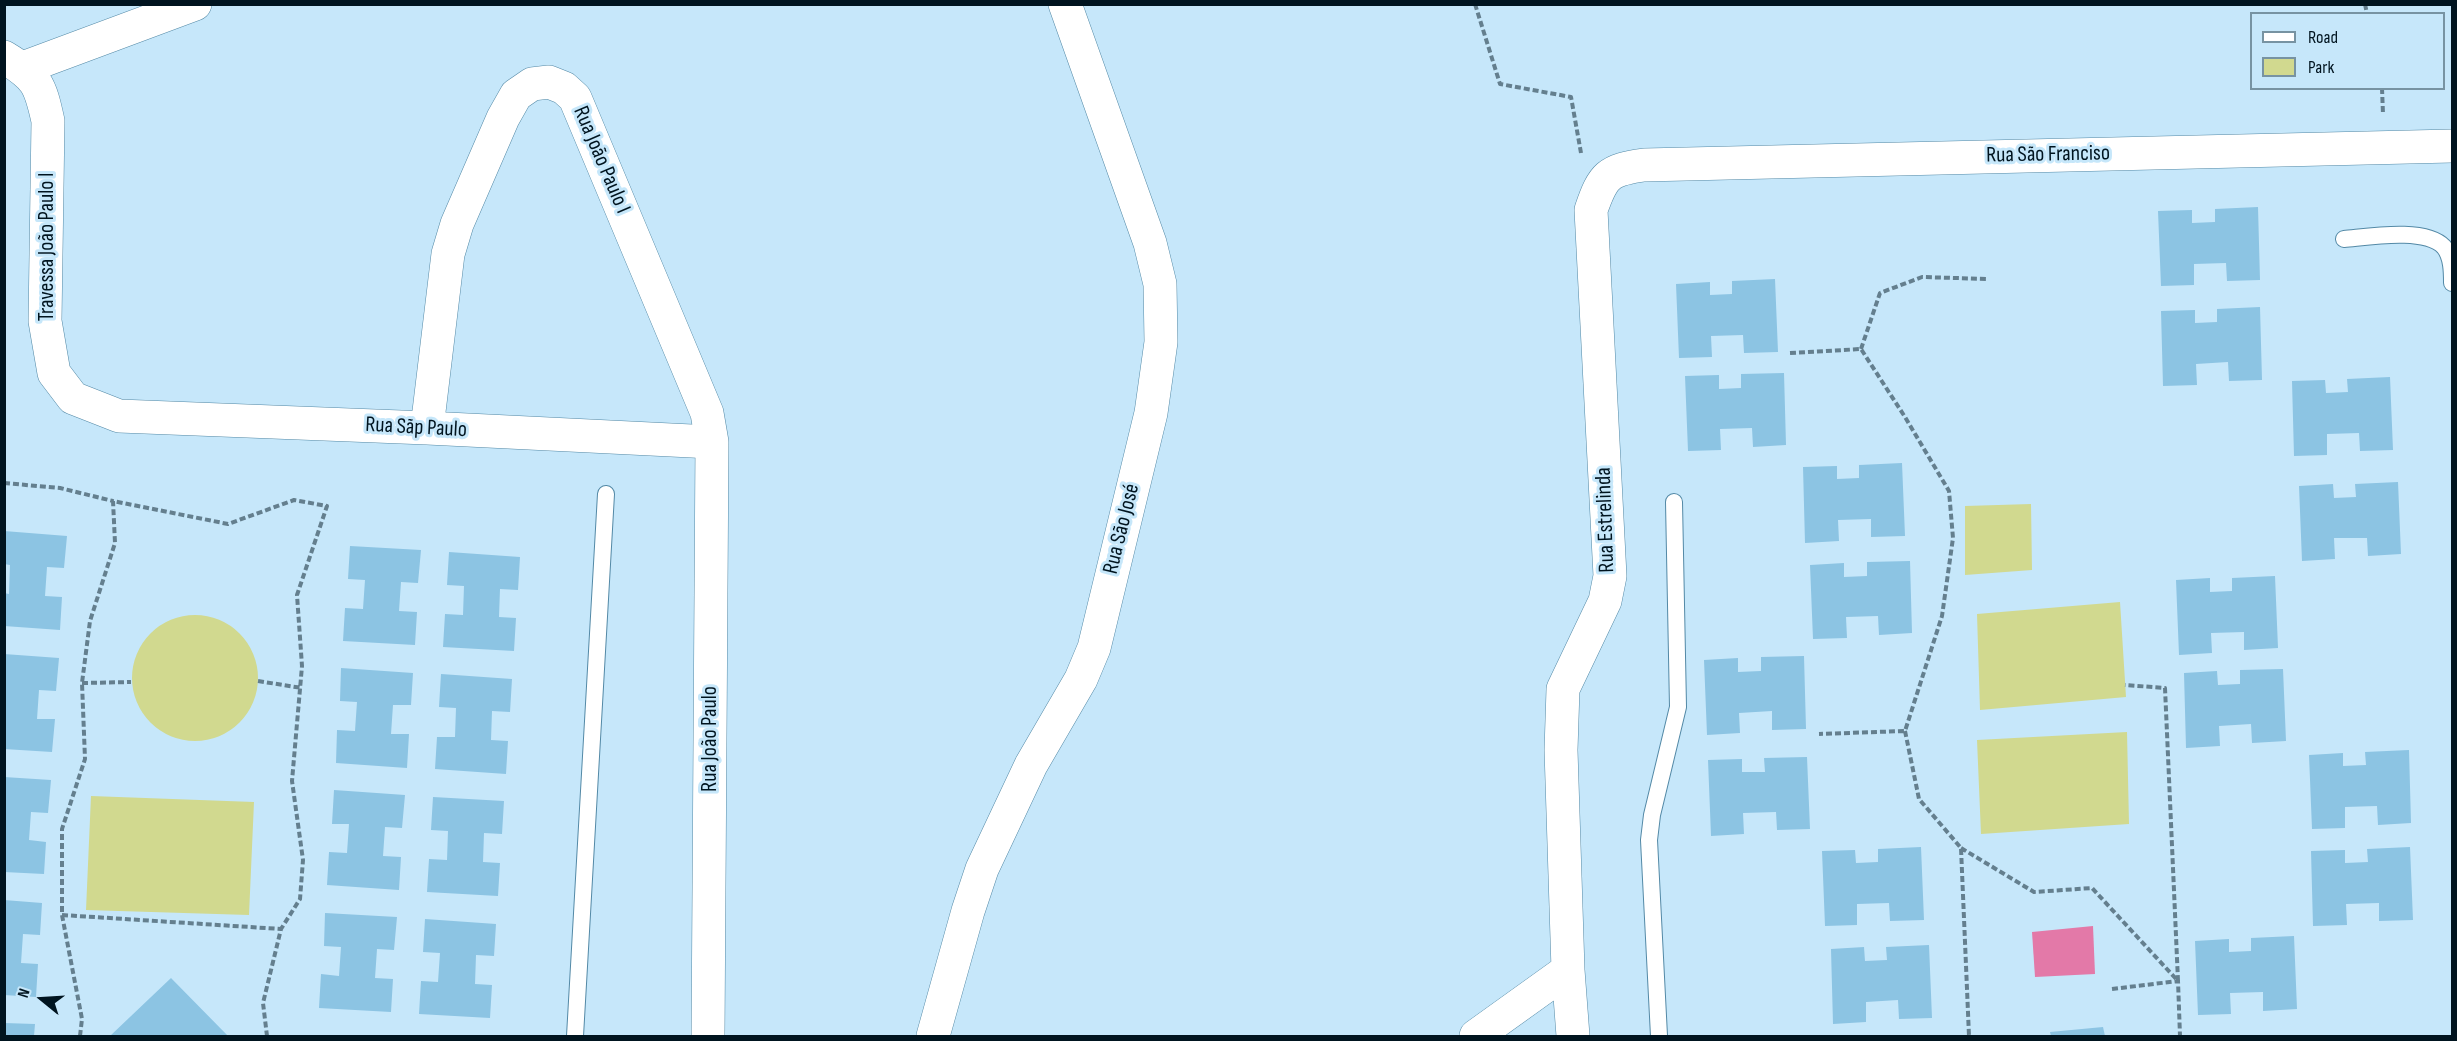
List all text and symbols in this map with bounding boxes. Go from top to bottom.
legend [2250,12,2445,90]
text: Road [2308,27,2338,48]
text: Park [2308,57,2334,78]
street label: Rua João Paulo I [567,102,635,218]
street label: Rua São Franciso [1986,141,2110,169]
street label: Travessa João Paulo I [34,173,60,321]
street label: Rua Sãp Paulo [365,412,467,444]
street label: Rua Estrelinda [1591,467,1621,573]
street label: Rua São José [1098,481,1146,577]
street label: Rua João Paulo [697,686,723,792]
north arrow [12,969,72,1029]
text: N [14,986,35,1000]

